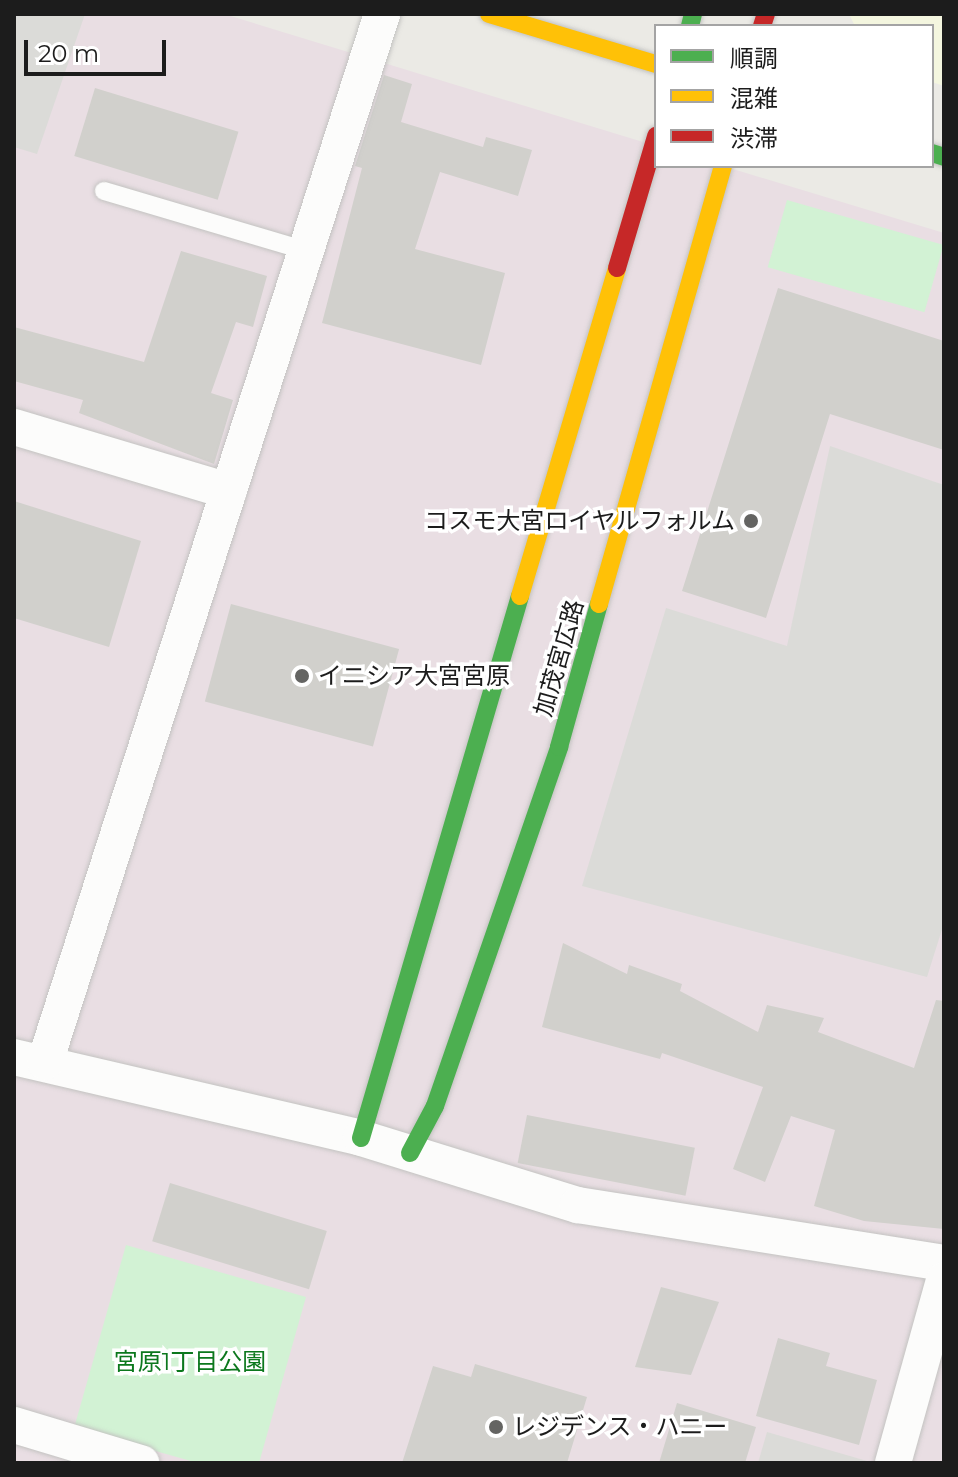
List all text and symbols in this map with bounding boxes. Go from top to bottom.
scale bar [28,24,170,74]
legend [654,24,934,168]
text: 20 m [38,39,99,68]
text: 順調 [730,44,778,73]
text: 混雑 [730,84,778,113]
text: 渋滞 [730,124,778,153]
place label: コスモ大宮ロイヤルフォルム [423,507,735,535]
marker: コスモ大宮ロイヤルフォルム [742,512,760,530]
street label: 加茂宮広路 [529,596,589,720]
place label: イニシア大宮宮原 [318,662,510,690]
marker: イニシア大宮宮原 [293,667,311,685]
park label: 宮原1丁目公園 [114,1348,266,1376]
place label: レジデンス・ハニー [512,1413,728,1441]
marker: レジデンス・ハニー [487,1418,505,1436]

